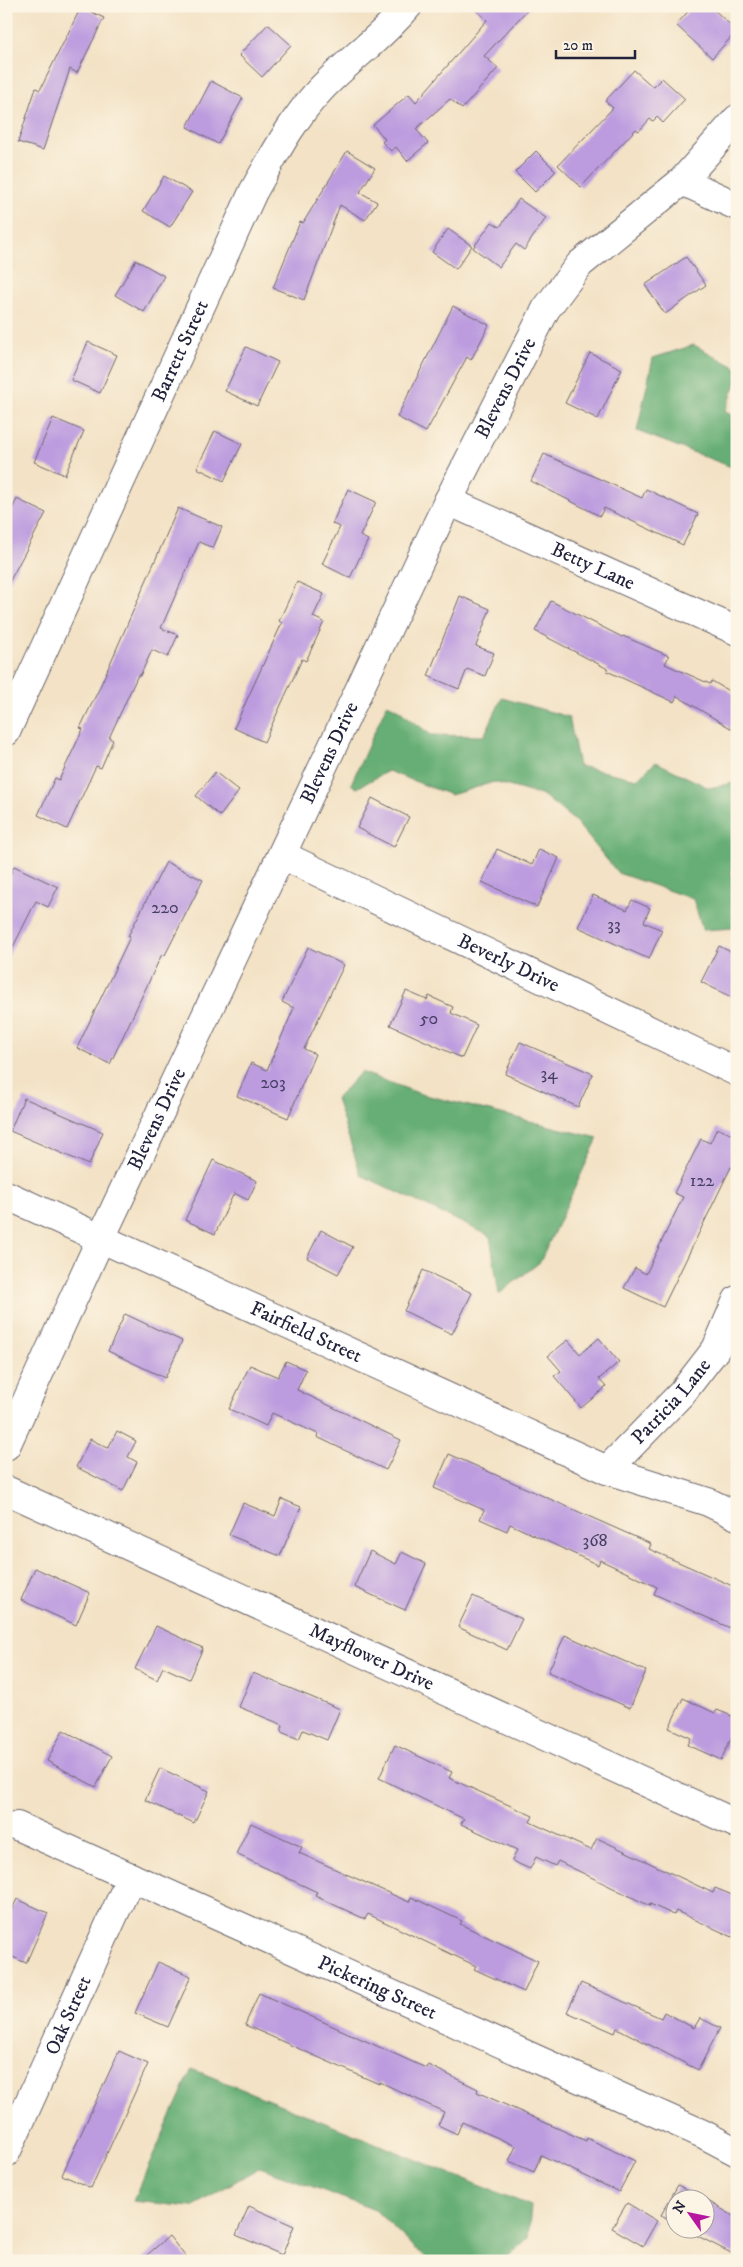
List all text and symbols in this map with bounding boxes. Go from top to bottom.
scale bar [556,28,634,60]
text: 20 m [563,36,593,55]
street label: Barrett Street [146,296,214,406]
street label: Blevens Drive [470,334,542,443]
street label: Betty Lane [547,537,639,596]
street label: Blevens Drive [295,698,364,808]
house number: 220 [151,897,179,919]
house number: 33 [607,914,621,936]
street label: Beverly Drive [454,928,563,998]
house number: 50 [420,1008,438,1030]
house number: 34 [540,1063,558,1085]
street label: Blevens Drive [122,1064,192,1174]
house number: 203 [260,1072,286,1094]
house number: 122 [690,1170,714,1192]
street label: Fairfield Street [246,1296,366,1369]
street label: Patricia Lane [626,1354,716,1450]
house number: 368 [582,1530,608,1552]
street label: Mayflower Drive [305,1618,438,1696]
street label: Pickering Street [314,1950,441,2025]
street label: Oak Street [40,1972,97,2059]
north arrow [666,2190,716,2240]
text: N [669,2197,691,2217]

